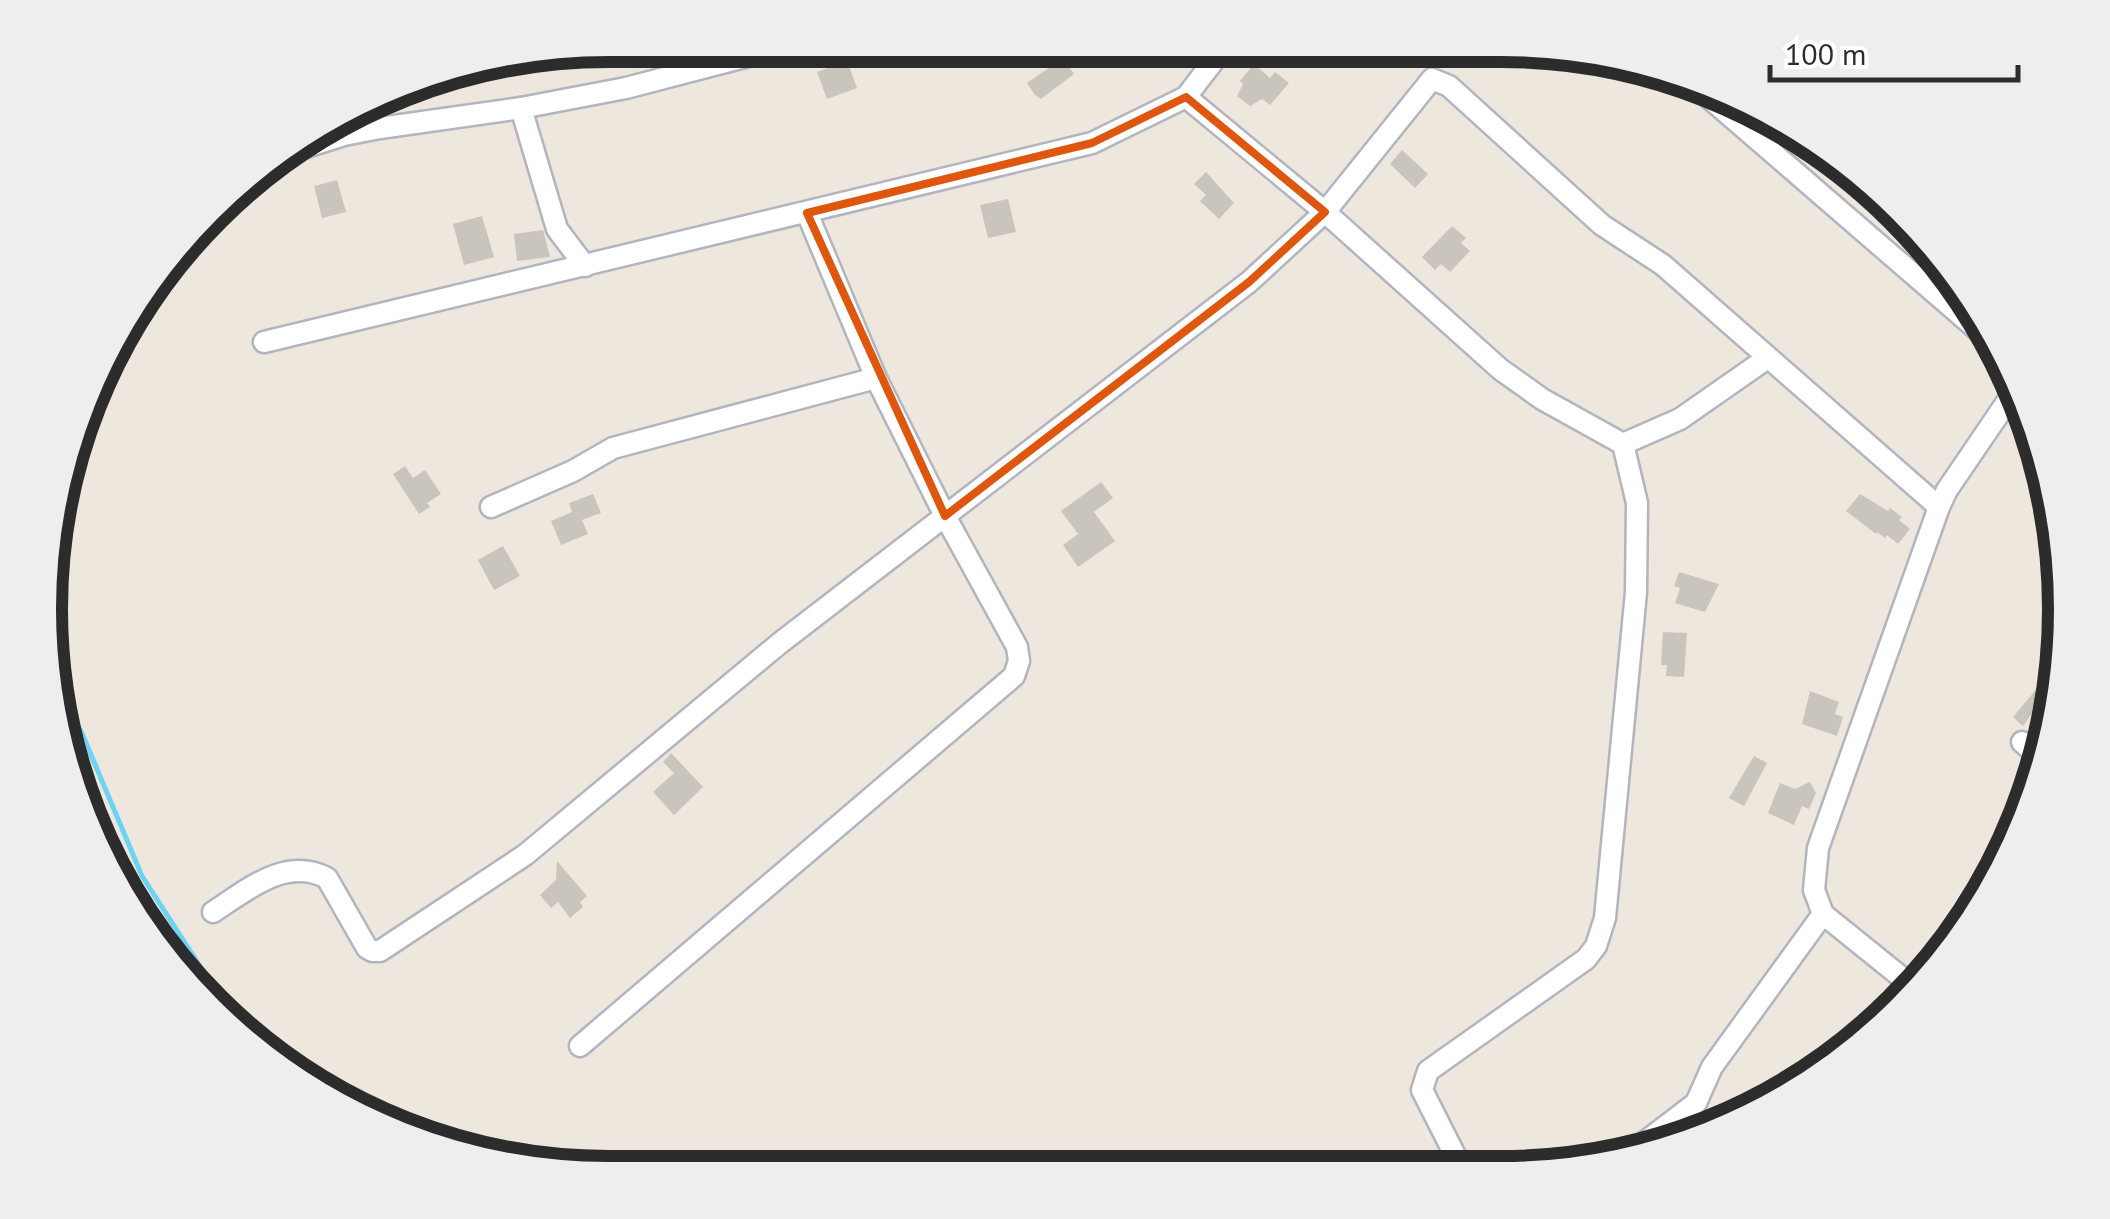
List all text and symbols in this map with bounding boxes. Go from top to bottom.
scale bar [1770,20,2018,82]
text: 100 m [1785,34,1866,73]

